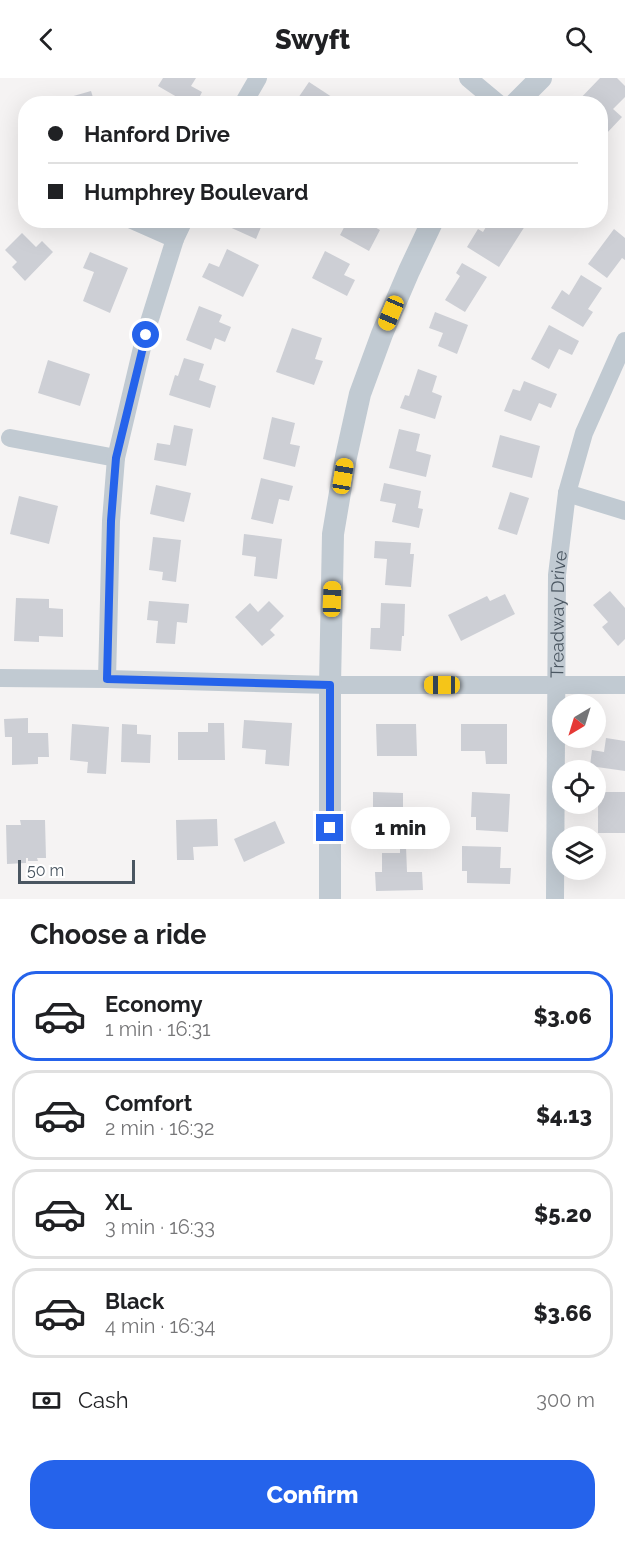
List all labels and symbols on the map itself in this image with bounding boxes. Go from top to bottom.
car [376,293,406,333]
route start [132,321,159,348]
car [331,457,355,495]
street label: Treadway Drive [546,549,570,678]
car [322,581,342,617]
car [424,676,460,694]
north arrow [552,694,606,748]
callout: 1 min [351,807,450,849]
route end [316,814,343,841]
scale bar [18,857,135,884]

